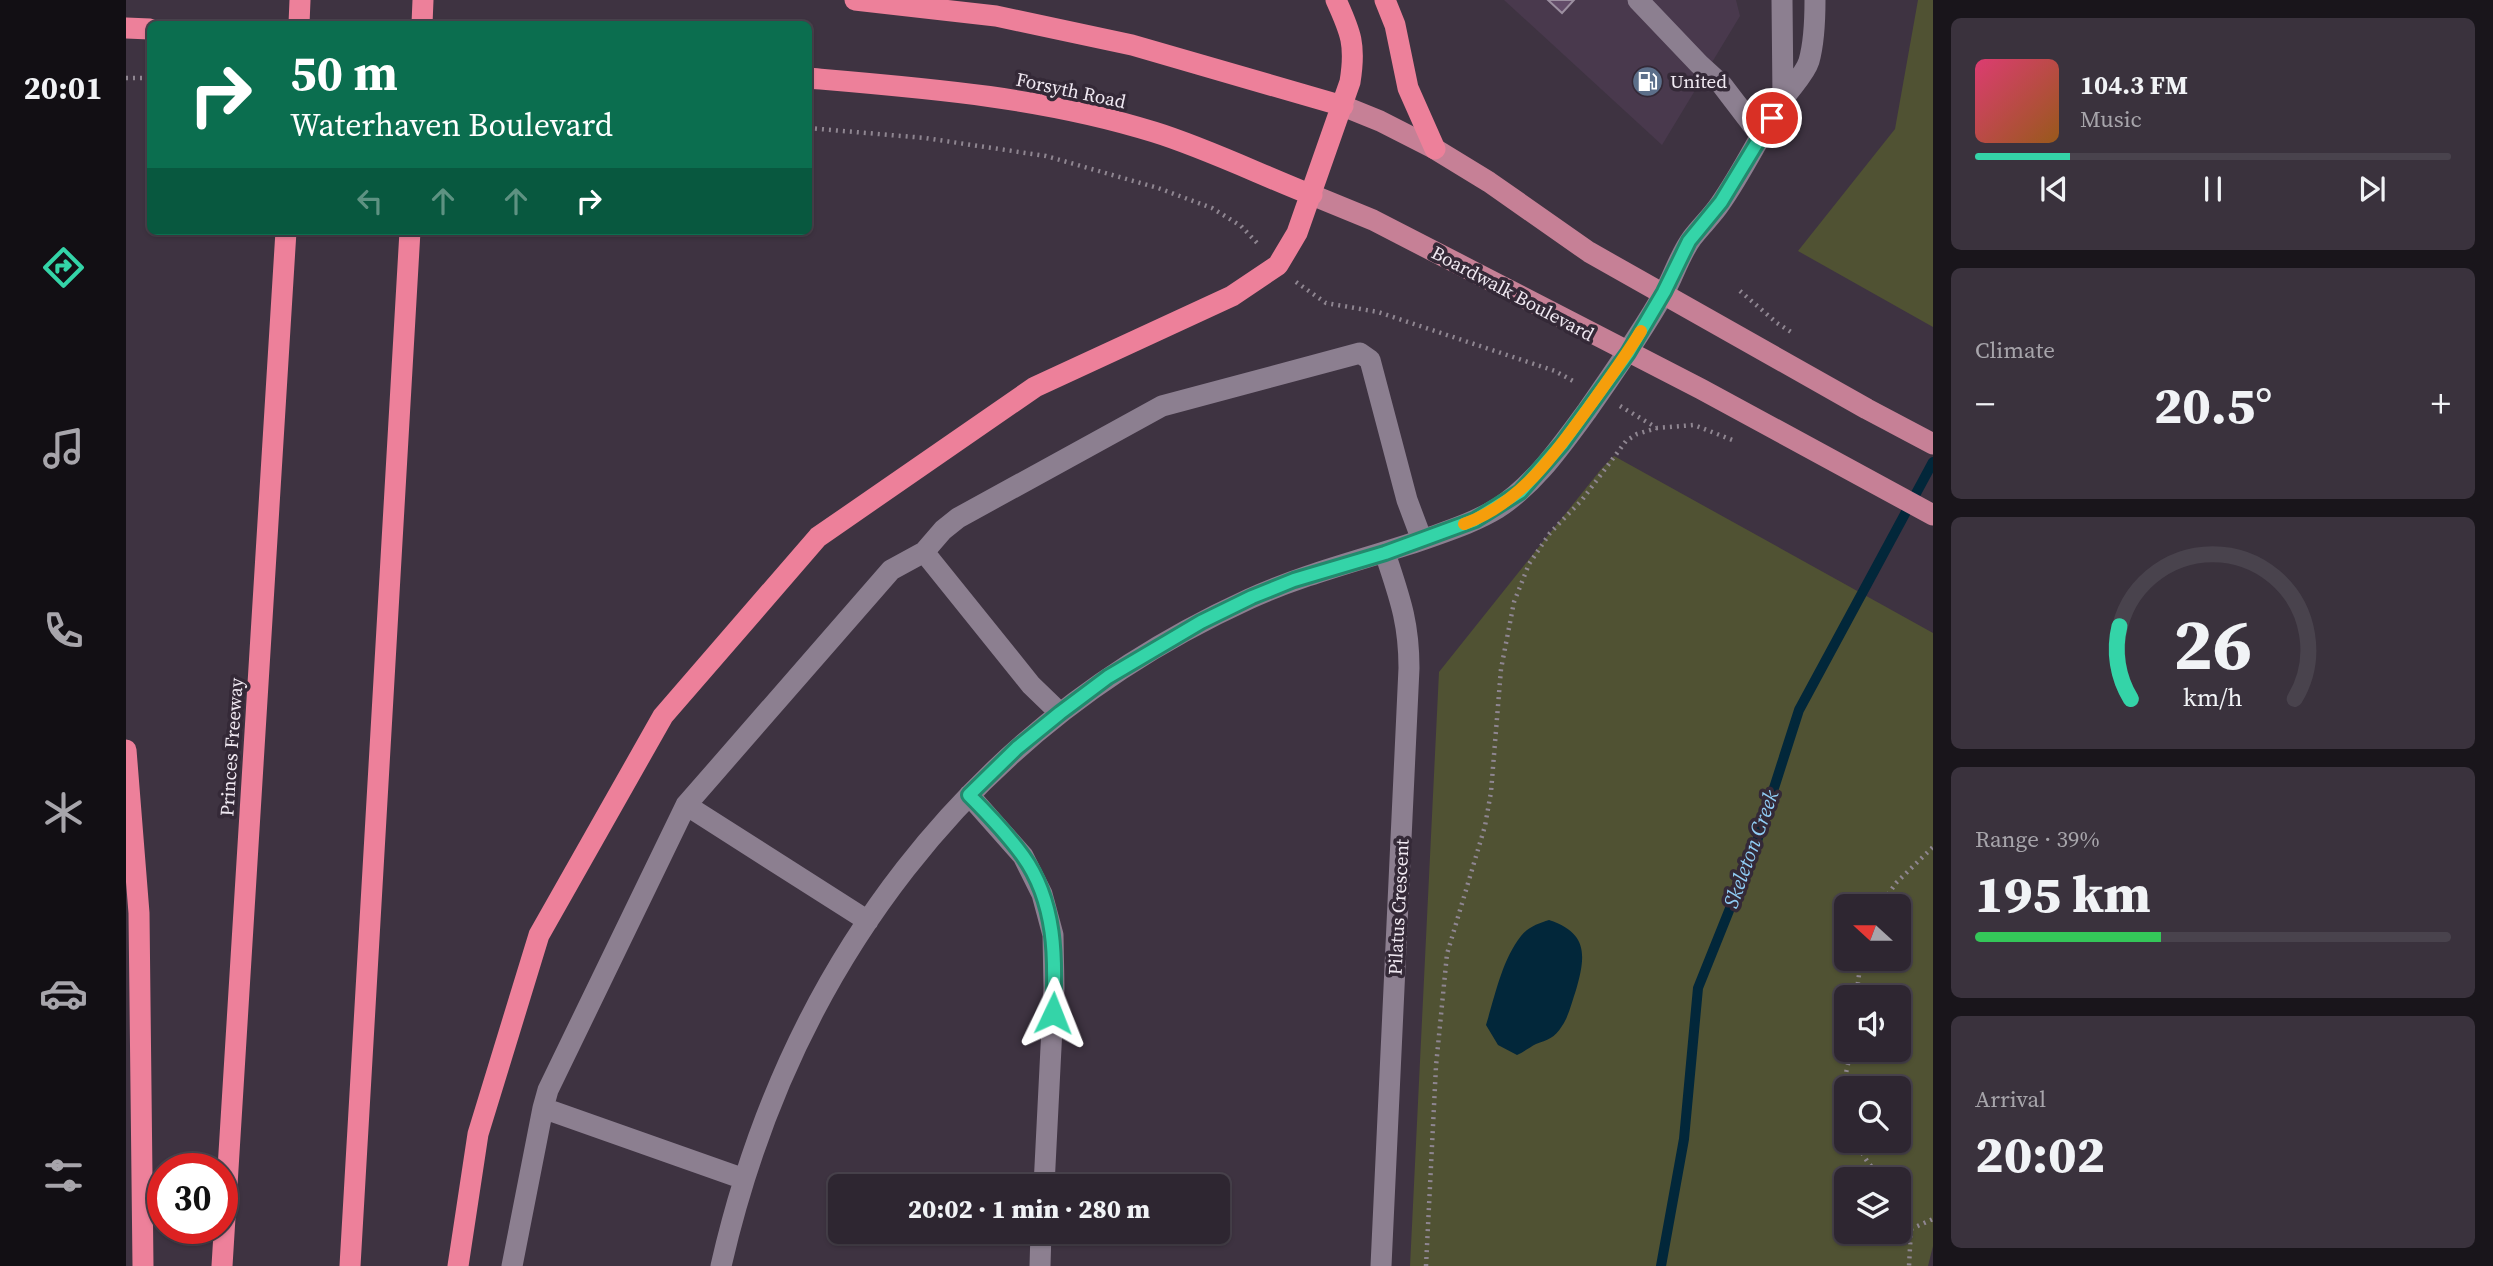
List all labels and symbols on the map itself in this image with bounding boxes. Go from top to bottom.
fuel station icon: United [1630,64,1664,98]
street label: Forsyth Road [1014,66,1129,114]
place label: United [1670,68,1727,94]
pin [1742,88,1802,148]
street label: Boardwalk Boulevard [1427,239,1599,347]
street label: Princes Freeway [213,677,249,817]
water label: Skeleton Creek [1716,786,1785,912]
street label: Pilatus Crescent [1381,837,1415,976]
north arrow [1834,894,1911,971]
position arrow [1016,976,1090,1050]
speed limit sign: 30 [147,1153,238,1244]

